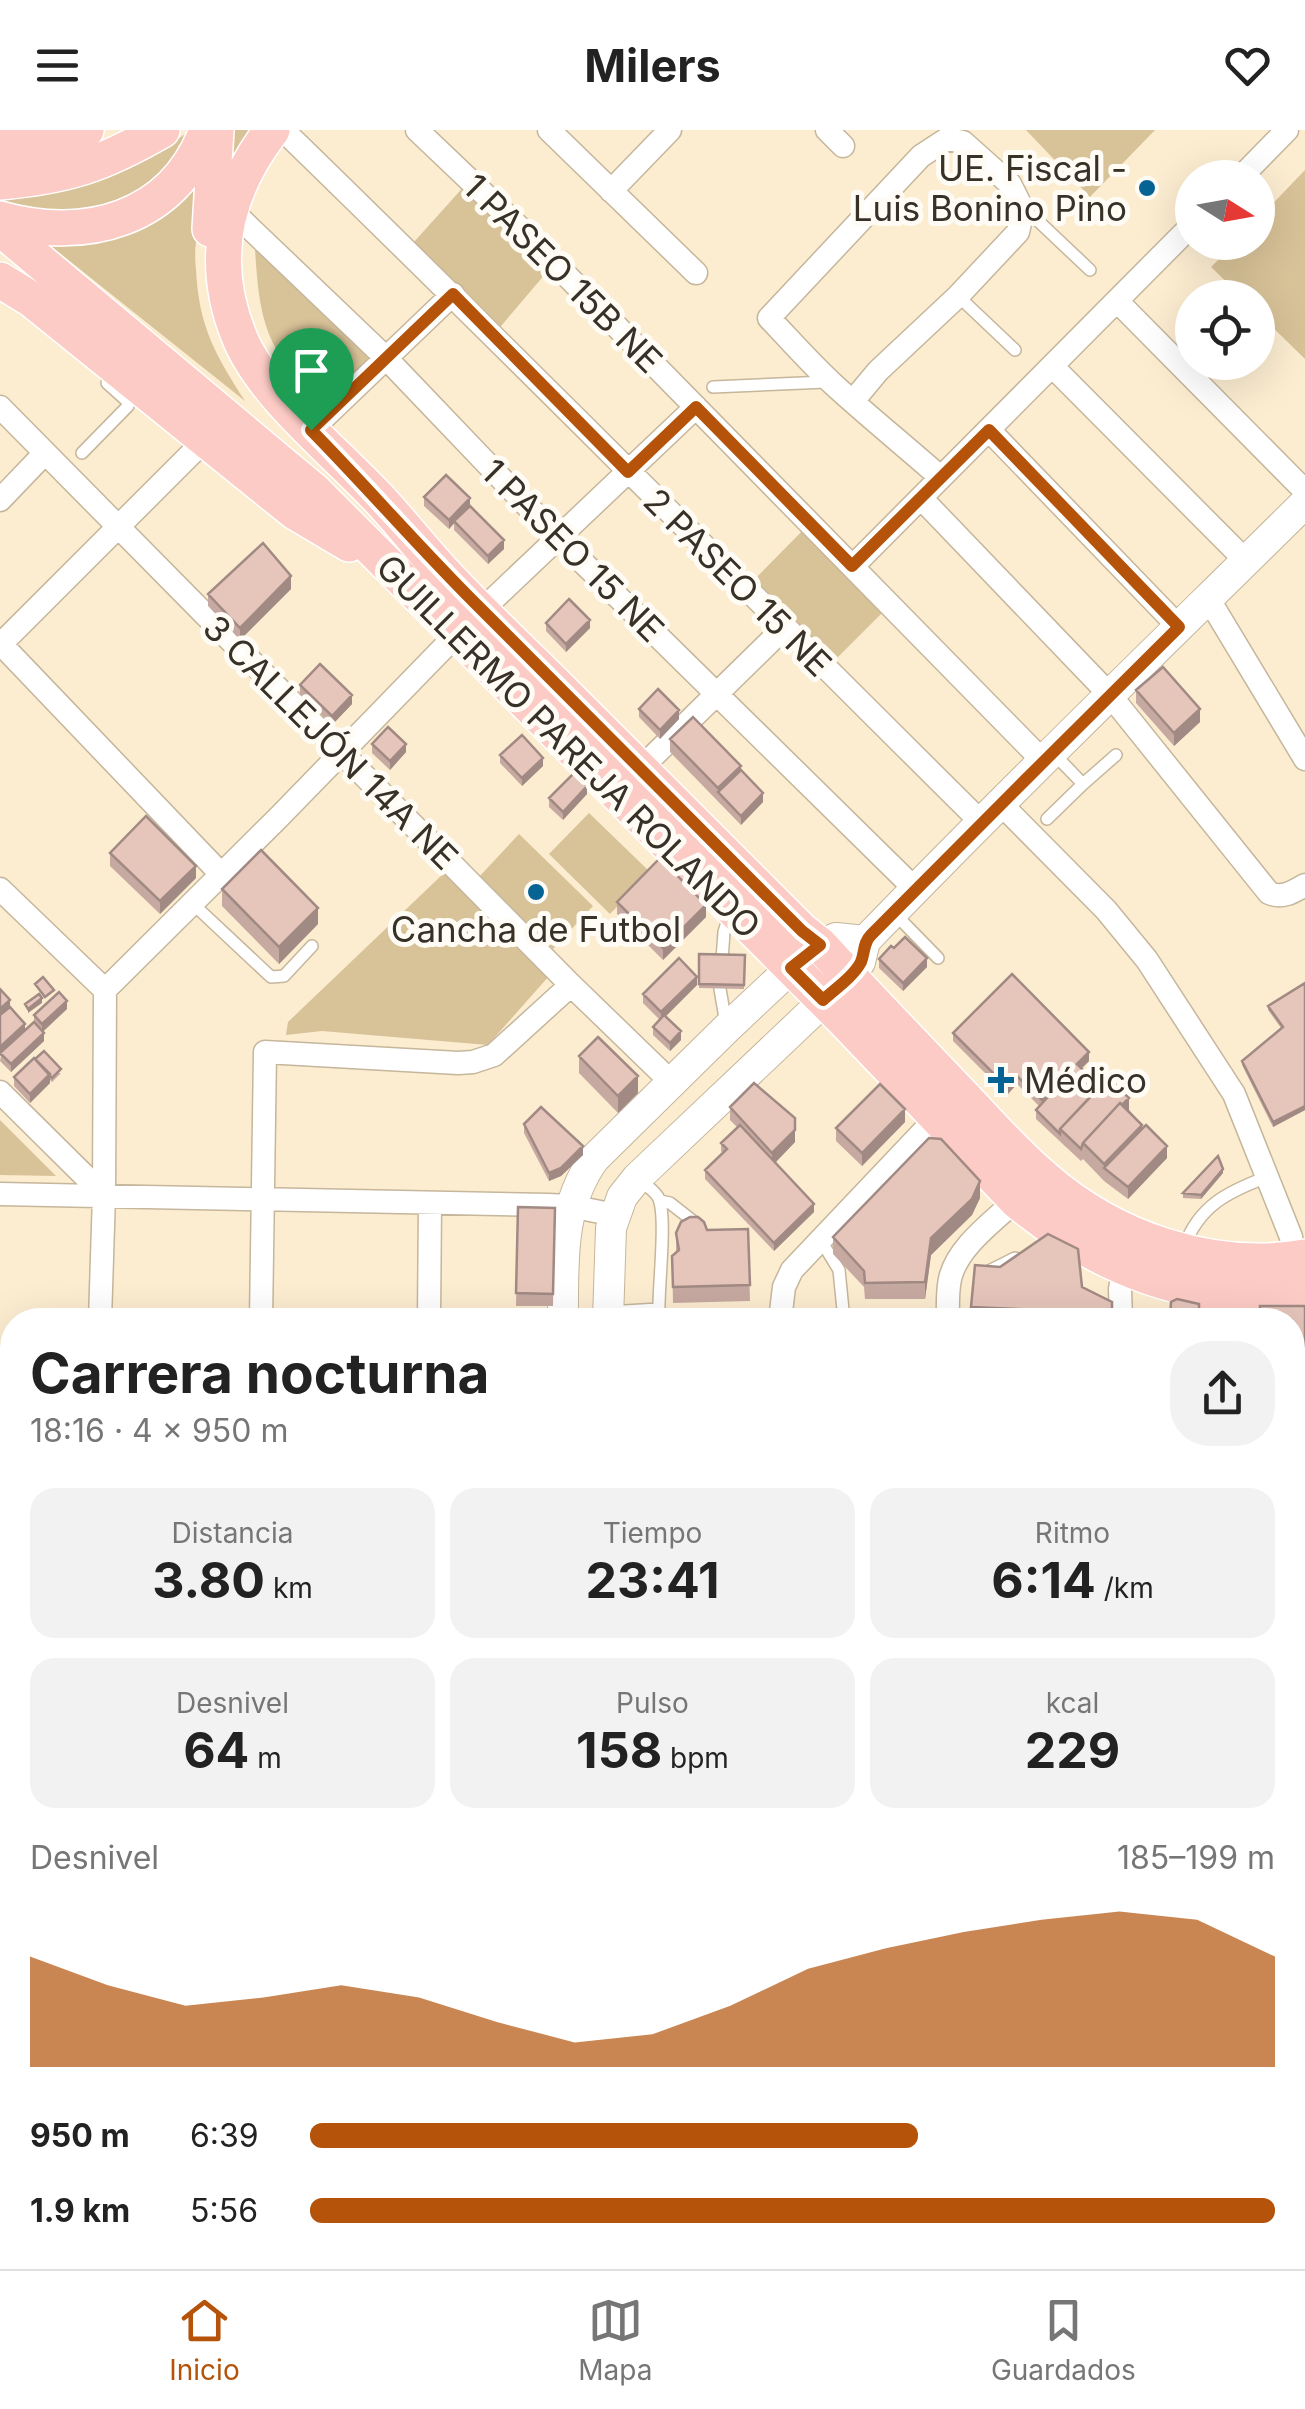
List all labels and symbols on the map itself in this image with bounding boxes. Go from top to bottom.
place label: UE. Fiscal - Luis Bonino Pino [853,147,1127,229]
north arrow [1175,160,1275,260]
street label: 1 PASEO 15B NE [455,165,671,381]
marker: UE. Fiscal - Luis Bonino Pino [1136,177,1158,199]
pin [269,328,354,431]
street label: 1 PASEO 15 NE [473,450,673,650]
street label: 2 PASEO 15 NE [635,479,841,685]
street label: GUILLERMO PAREJA ROLANDO [368,545,770,947]
street label: 3 CALLEJÓN 14A NE [195,606,467,878]
marker: Cancha de Futbol [525,881,547,903]
place label: Cancha de Futbol [391,908,681,950]
place label: Médico [1024,1059,1147,1101]
marker: Médico [988,1067,1014,1093]

